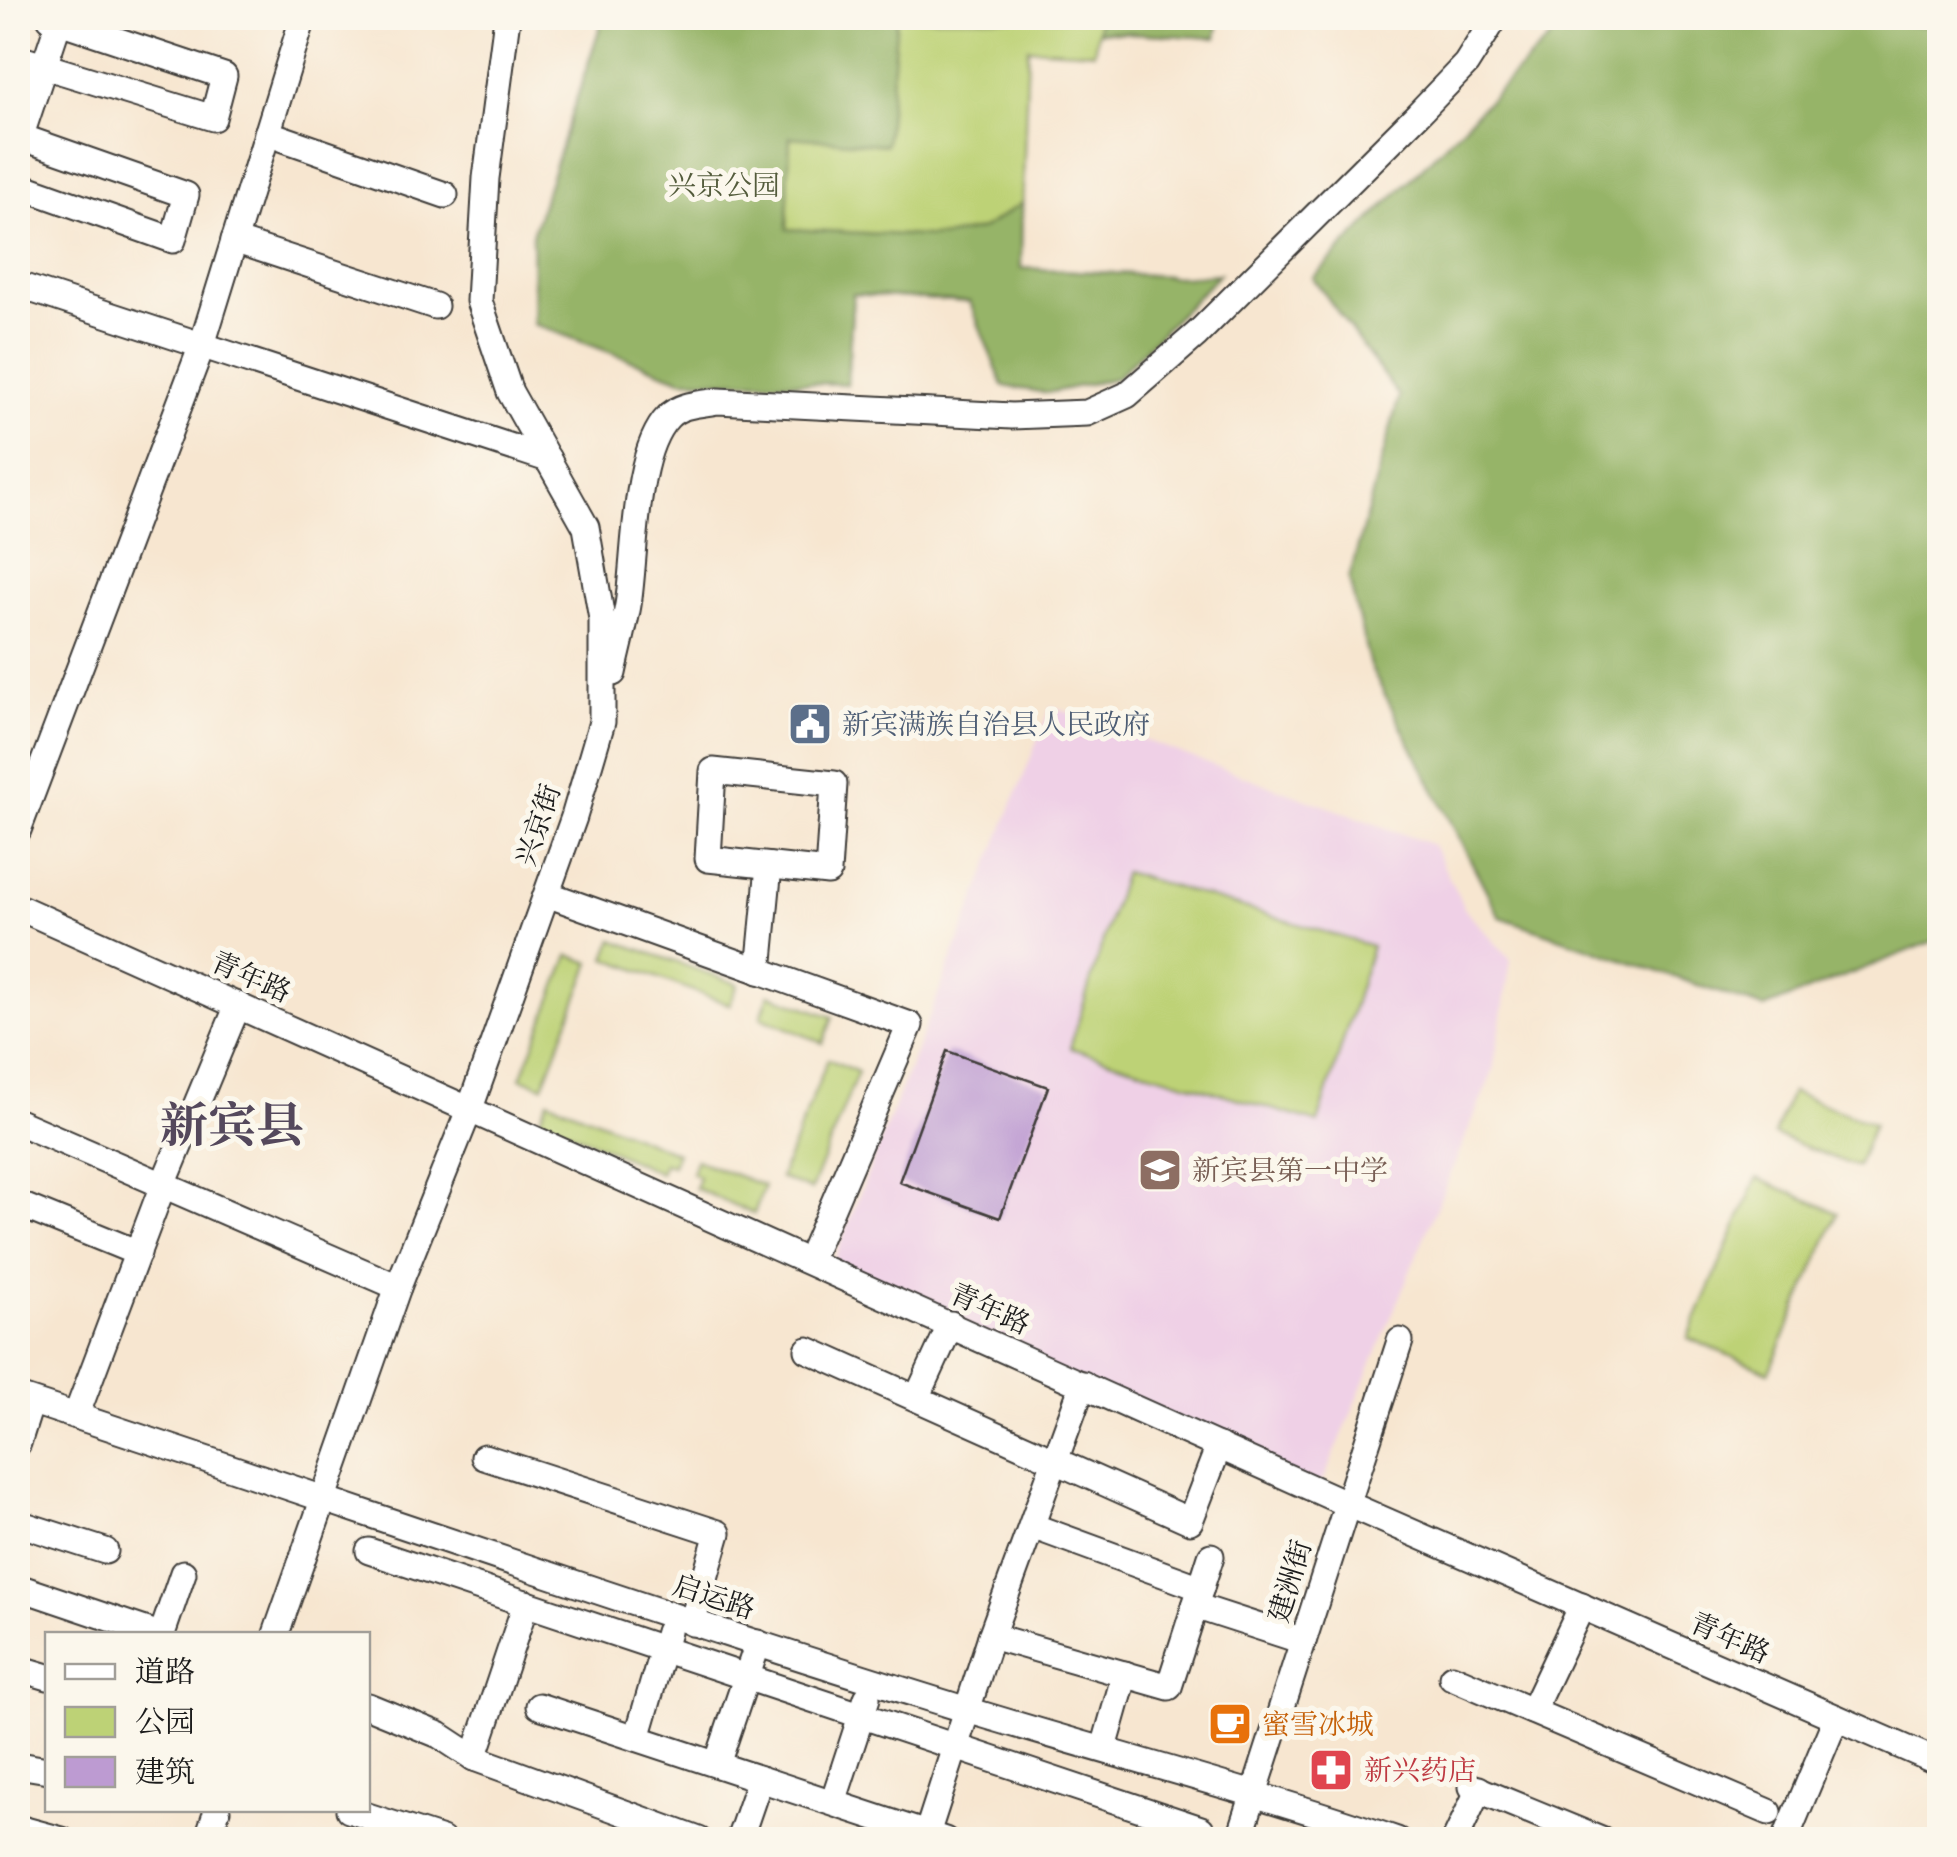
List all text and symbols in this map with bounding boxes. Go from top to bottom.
park label: 兴京公园 [668,168,780,203]
public building icon: 新宾满族自治县人民政府 [787,701,833,747]
place label: 新宾满族自治县人民政府 [842,707,1150,742]
street label: 兴京街 [508,780,568,870]
street label: 青年路 [206,944,296,1010]
district label: 新宾县 [160,1096,304,1155]
school or university icon: 新宾县第一中学 [1137,1147,1183,1193]
place label: 新宾县第一中学 [1192,1153,1388,1188]
street label: 青年路 [945,1276,1035,1342]
street label: 建洲街 [1261,1536,1319,1626]
street label: 启运路 [669,1567,759,1627]
street label: 青年路 [1685,1605,1775,1671]
legend [45,1632,370,1812]
text: 道路 [135,1654,195,1690]
cafe icon: 蜜雪冰城 [1207,1701,1253,1747]
text: 公园 [135,1704,195,1740]
place label: 蜜雪冰城 [1262,1707,1374,1742]
pharmacy icon: 新兴药店 [1308,1747,1354,1793]
place label: 新兴药店 [1364,1753,1476,1788]
text: 建筑 [135,1754,195,1790]

